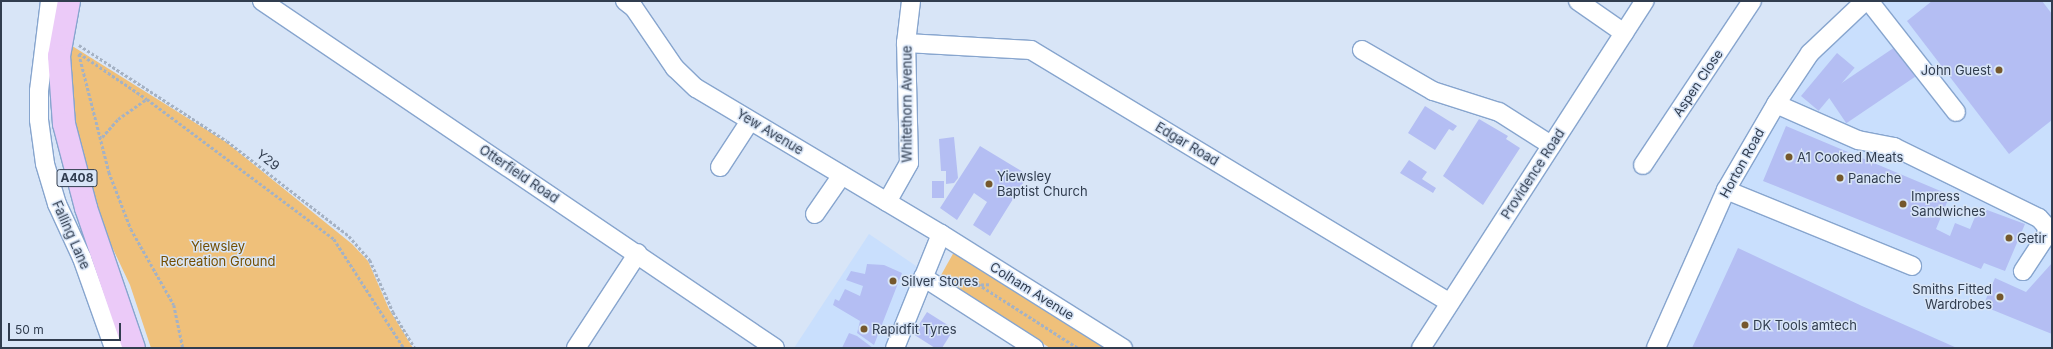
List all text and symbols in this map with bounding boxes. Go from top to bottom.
street label: Whitethorn Avenue [899,45,915,163]
street label: Aspen Close [1670,46,1726,120]
place label: John Guest [1921,62,1991,78]
marker: John Guest [1994,65,2004,75]
street label: Yew Avenue [734,106,806,158]
street label: Edgar Road [1153,119,1221,169]
street label: Horton Road [1716,125,1768,201]
street label: Providence Road [1498,126,1568,222]
street label: Otterfield Road [476,142,562,206]
street label: Y29 [253,146,283,174]
place label: A1 Cooked Meats [1797,149,1903,165]
marker: A1 Cooked Meats [1784,152,1794,162]
road number: A408 [56,168,98,188]
place label: Yiewsley Baptist Church [997,169,1088,200]
place label: Panache [1848,170,1901,186]
marker: Panache [1835,173,1845,183]
marker: Yiewsley Baptist Church [984,179,994,189]
place label: Impress Sandwiches [1911,189,1986,220]
street label: Falling Lane [49,198,93,272]
marker: Impress Sandwiches [1898,199,1908,209]
place label: Getir [2017,230,2047,246]
marker: Getir [2004,233,2014,243]
park label: Yiewsley Recreation Ground [161,239,275,270]
street label: Colham Avenue [987,259,1077,323]
place label: Silver Stores [901,273,978,289]
marker: Silver Stores [888,276,898,286]
place label: Smiths Fitted Wardrobes [1912,282,1992,313]
marker: Smiths Fitted Wardrobes [1995,292,2005,302]
scale bar [10,315,123,341]
place label: DK Tools amtech [1753,317,1857,333]
marker: DK Tools amtech [1740,320,1750,330]
place label: Rapidfit Tyres [872,321,957,337]
text: 50 m [15,322,44,337]
marker: Rapidfit Tyres [859,324,869,334]

